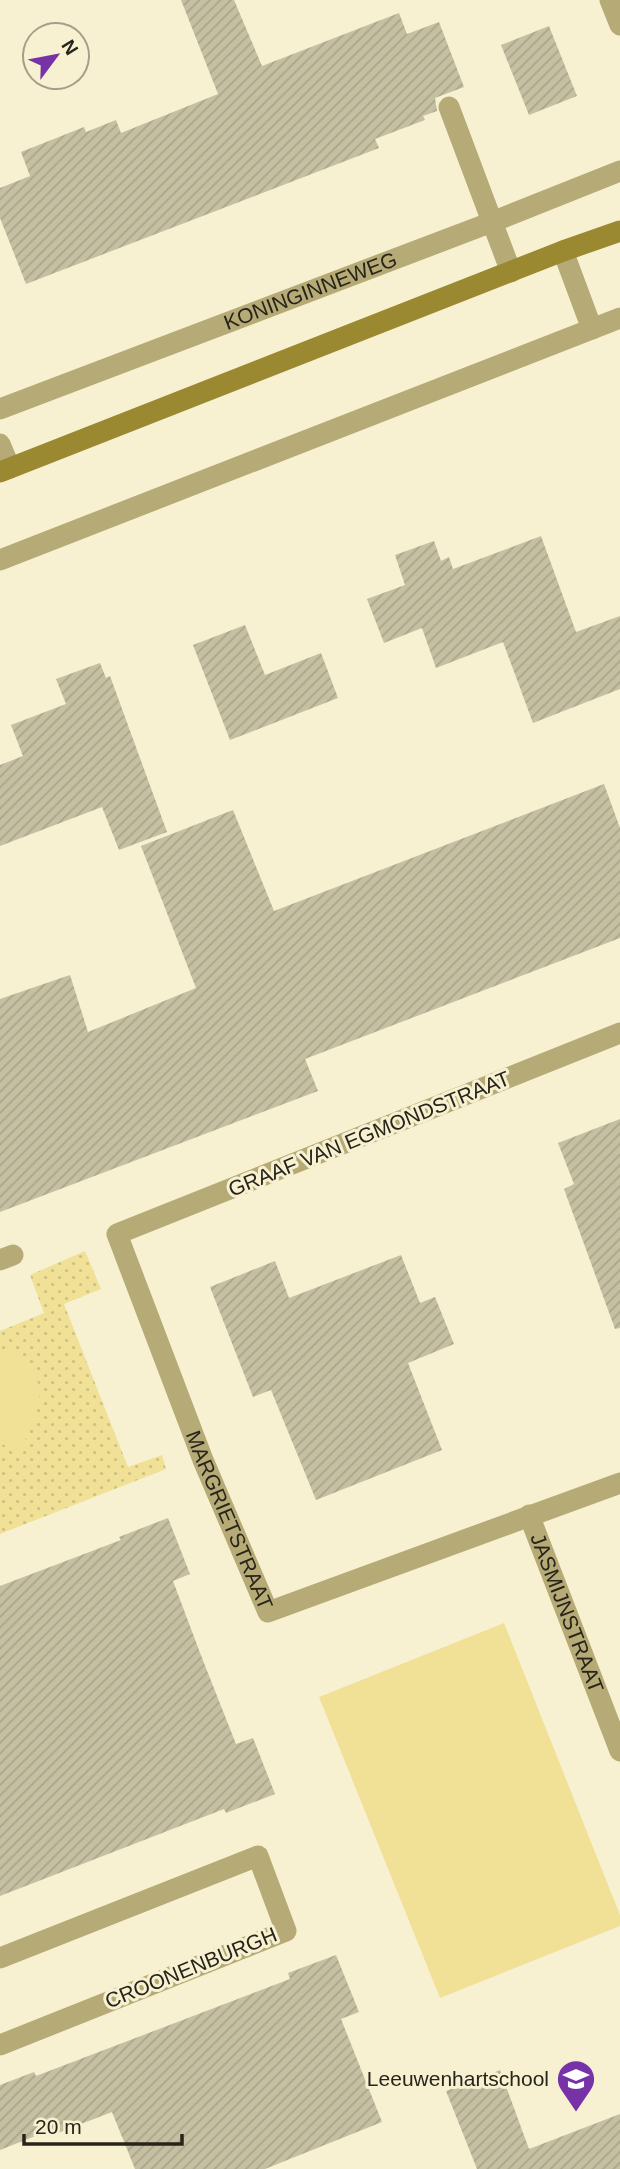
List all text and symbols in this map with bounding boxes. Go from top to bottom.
north arrow [21,21,91,91]
text: N [57,36,83,59]
street label: KONINGINNEWEG [220,247,400,334]
street label: GRAAF VAN EGMONDSTRAAT [225,1066,513,1201]
street label: MARGRIETSTRAAT [182,1427,278,1613]
street label: JASMIJNSTRAAT [526,1530,608,1696]
street label: CROONENBURGH [102,1923,280,2013]
school or university icon: Leeuwenhartschool [555,2058,597,2113]
place label: Leeuwenhartschool [367,2067,549,2090]
scale bar [24,2102,182,2146]
text: 20 m [35,2115,82,2138]

